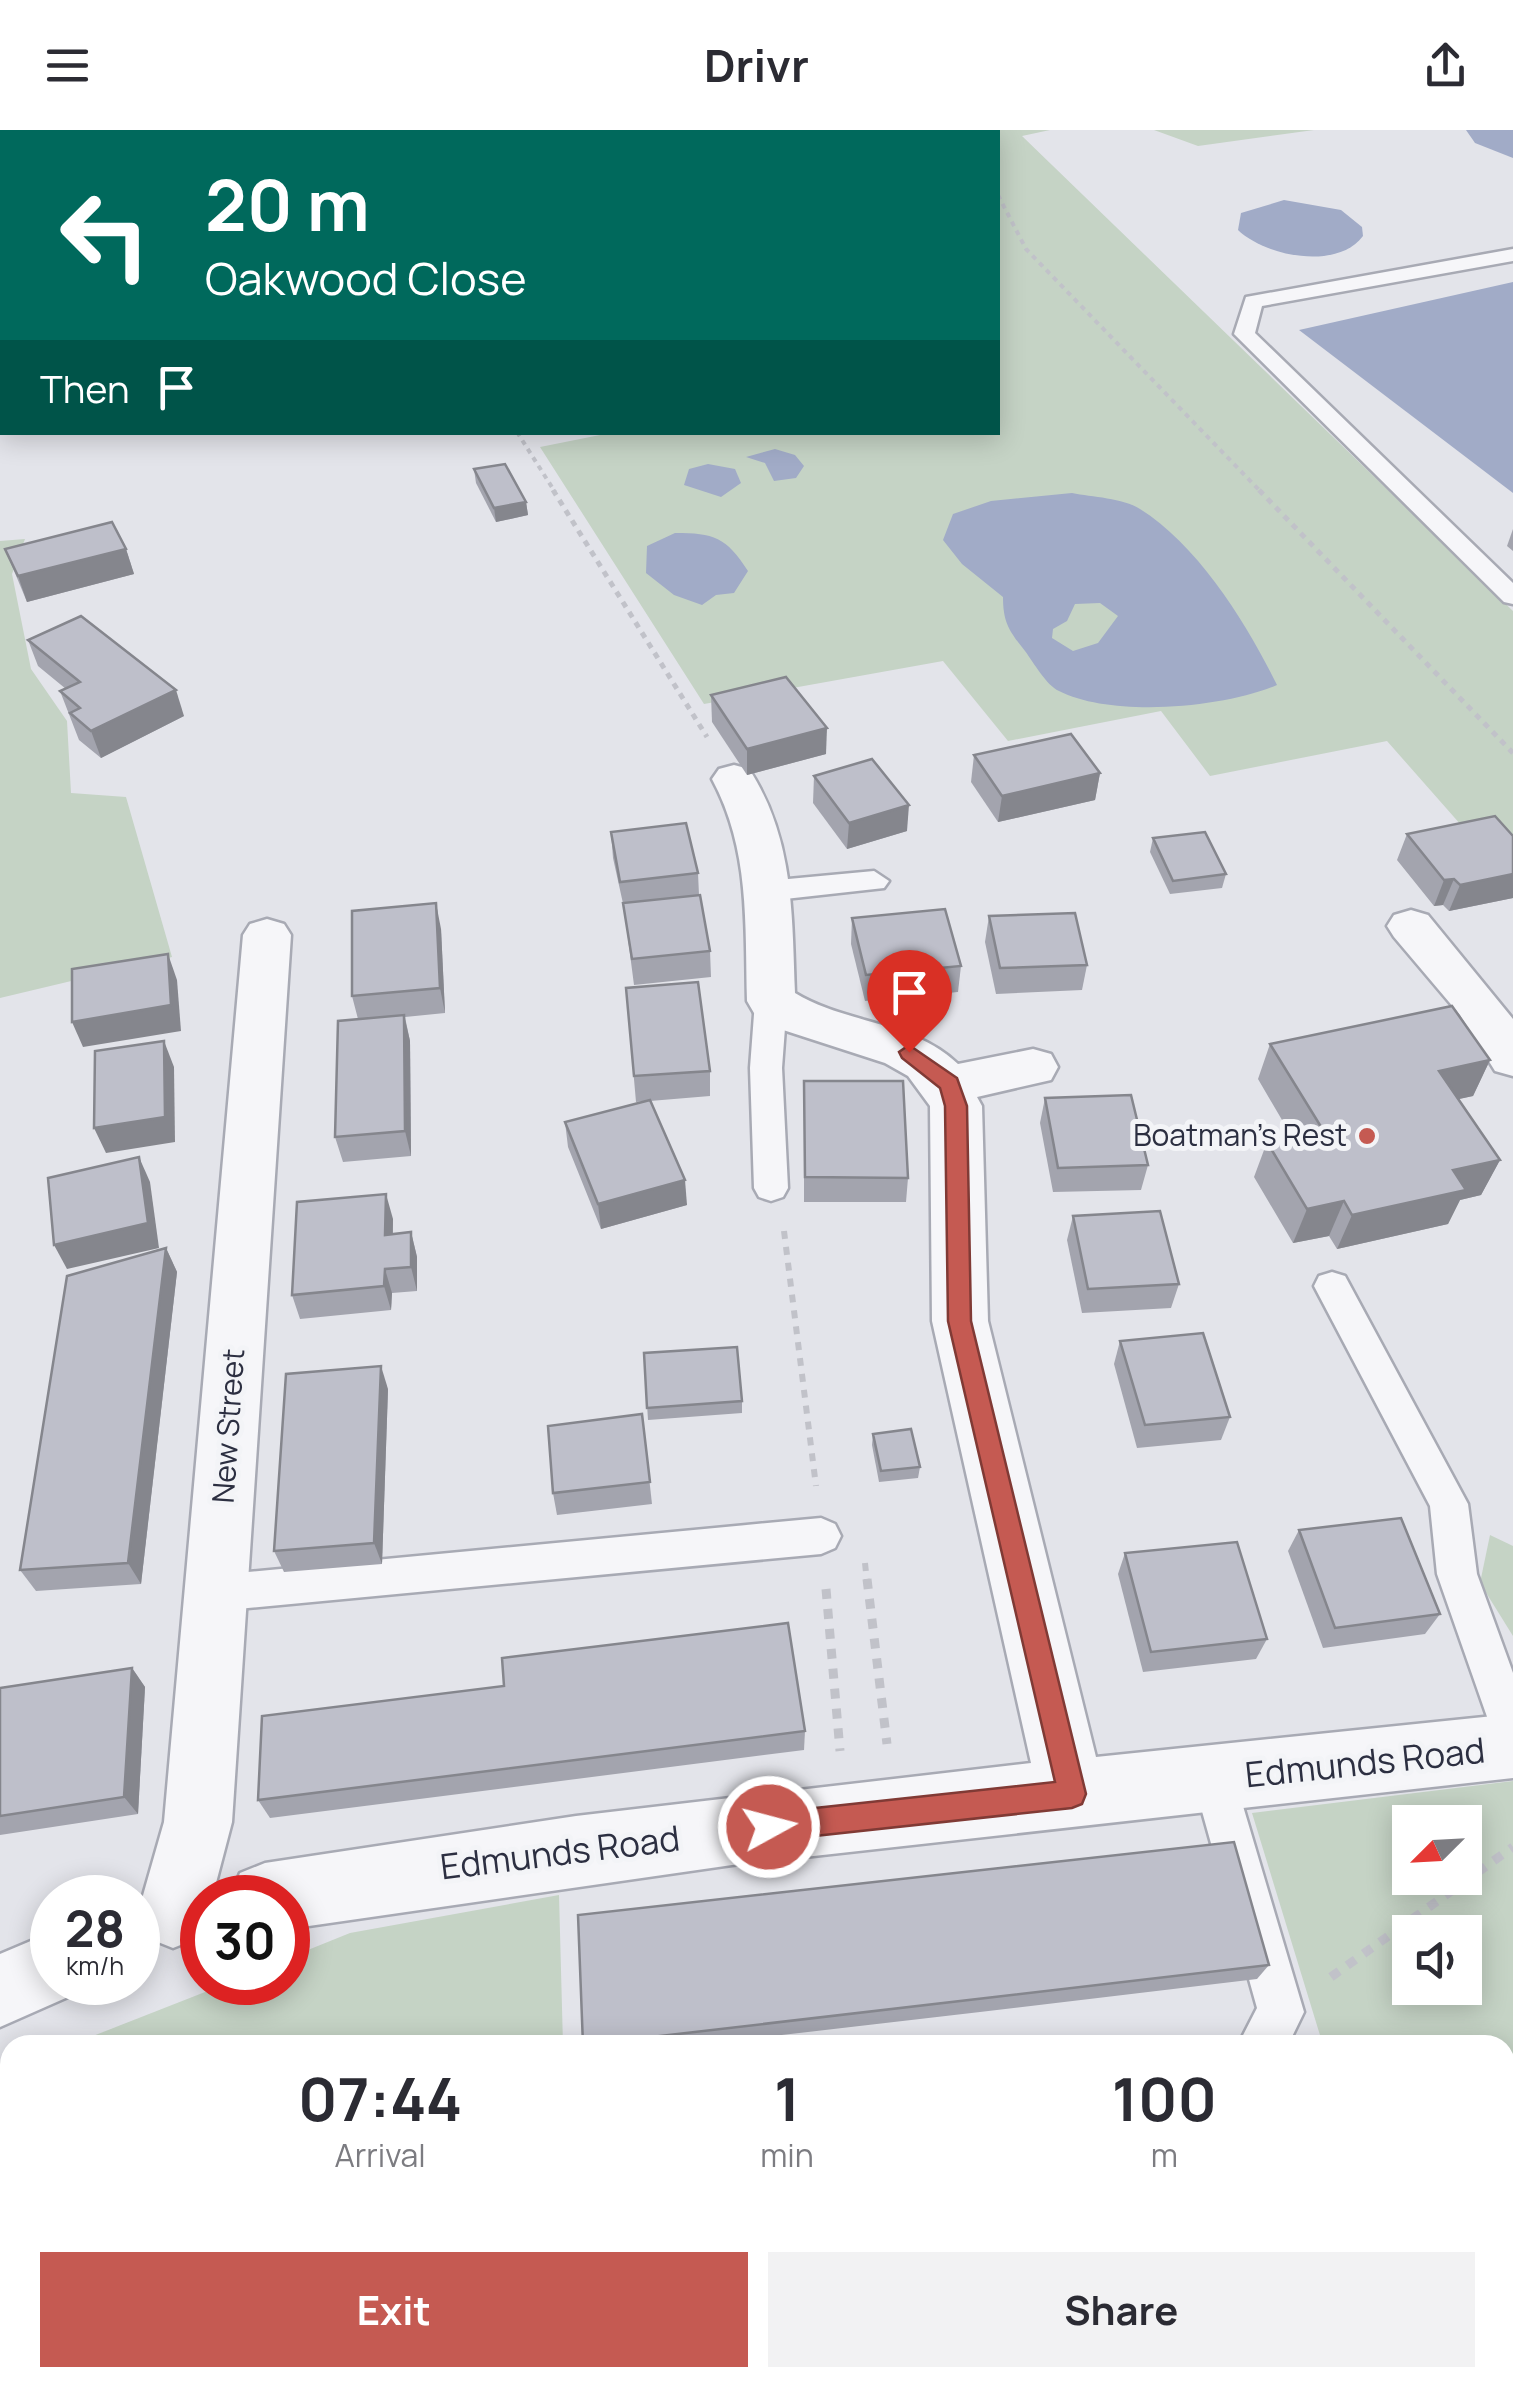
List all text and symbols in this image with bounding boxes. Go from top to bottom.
text: Drivr [704,34,809,96]
icon: menu [40,38,95,93]
icon: share [1418,38,1473,93]
text: 20 m [205,156,370,252]
icon: left [40,170,170,300]
text: Oakwood Close [205,247,526,309]
icon: arrive [149,360,204,415]
text: Then [40,362,129,414]
pin [867,950,952,1053]
icon: arrive [882,965,937,1020]
place label: Boatman's Rest [1133,1114,1347,1155]
marker: Boatman's Rest [1356,1125,1378,1147]
street label: New Street [202,1347,253,1504]
street label: Edmunds Road [1243,1726,1487,1798]
position arrow [717,1775,821,1879]
north arrow [1392,1805,1482,1895]
map controls [1392,1805,1482,2005]
street label: Edmunds Road [437,1814,682,1891]
speed limit sign: 30 [180,1875,310,2005]
text: 28 [65,1894,125,1962]
button: sound [1392,1915,1482,2005]
text: km/h [66,1948,124,1983]
text: 07:44 [298,2057,462,2139]
text: 1 [774,2057,800,2139]
text: 100 [1112,2057,1217,2139]
text: Arrival [334,2133,426,2177]
text: min [760,2133,814,2177]
text: m [1151,2133,1178,2177]
button: Exit [40,2252,748,2367]
button: Share [768,2252,1475,2367]

